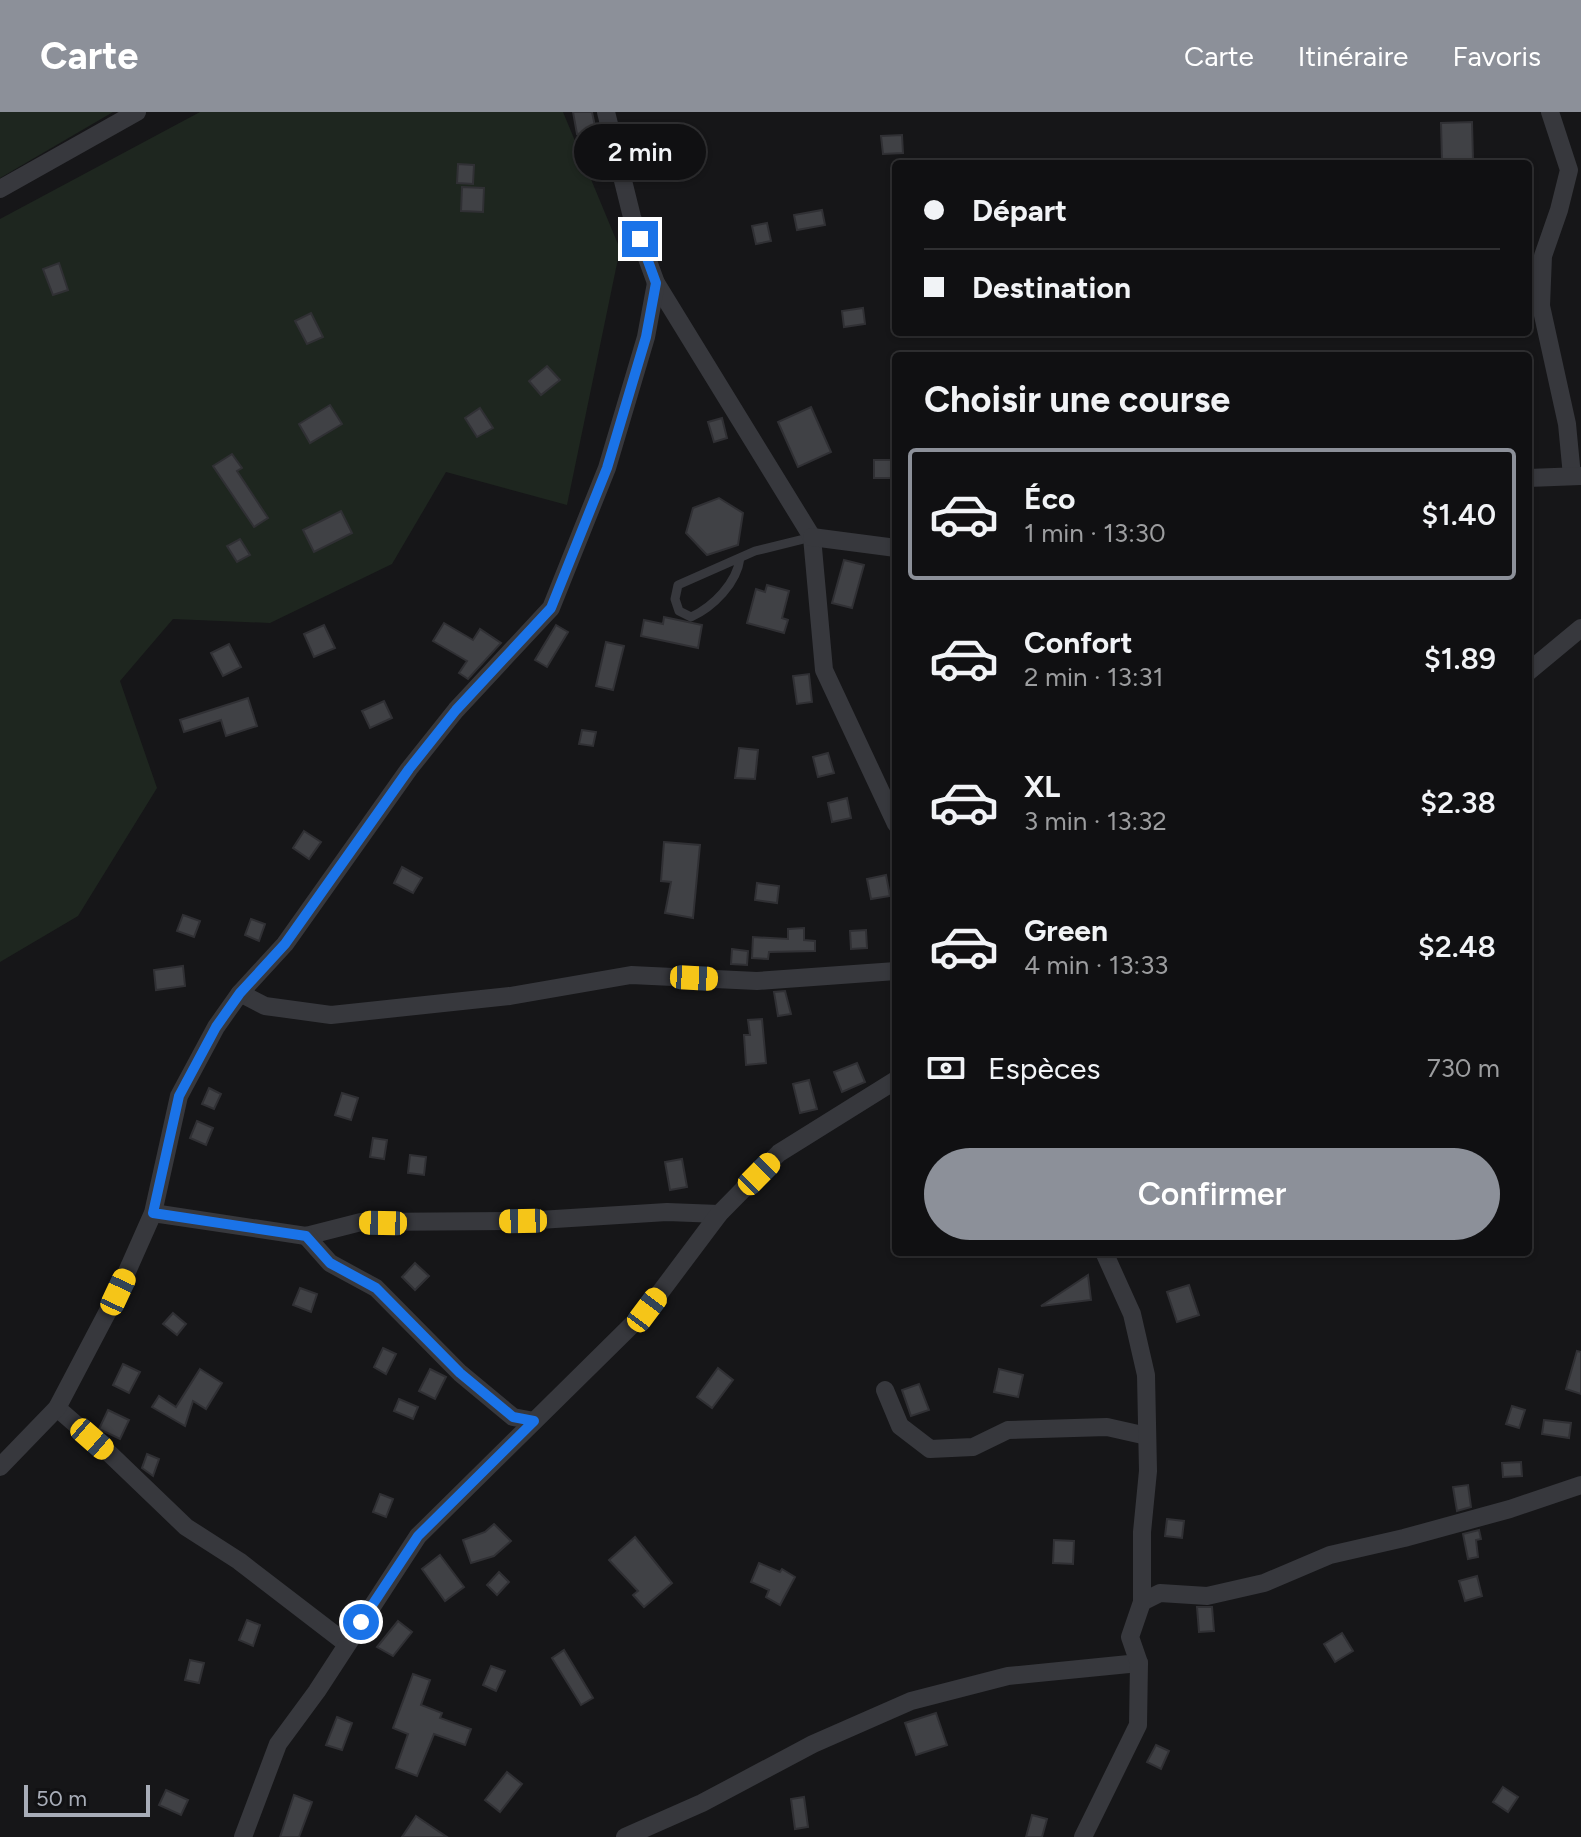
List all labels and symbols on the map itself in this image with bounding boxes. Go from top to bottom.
callout: 2 min [574,123,706,179]
route end [622,221,658,257]
car [669,965,719,991]
car [734,1149,784,1199]
car [499,1209,547,1233]
car [359,1211,407,1235]
car [97,1265,139,1319]
car [623,1284,671,1336]
car [66,1414,118,1464]
route start [343,1604,379,1640]
scale bar [24,1781,150,1817]

